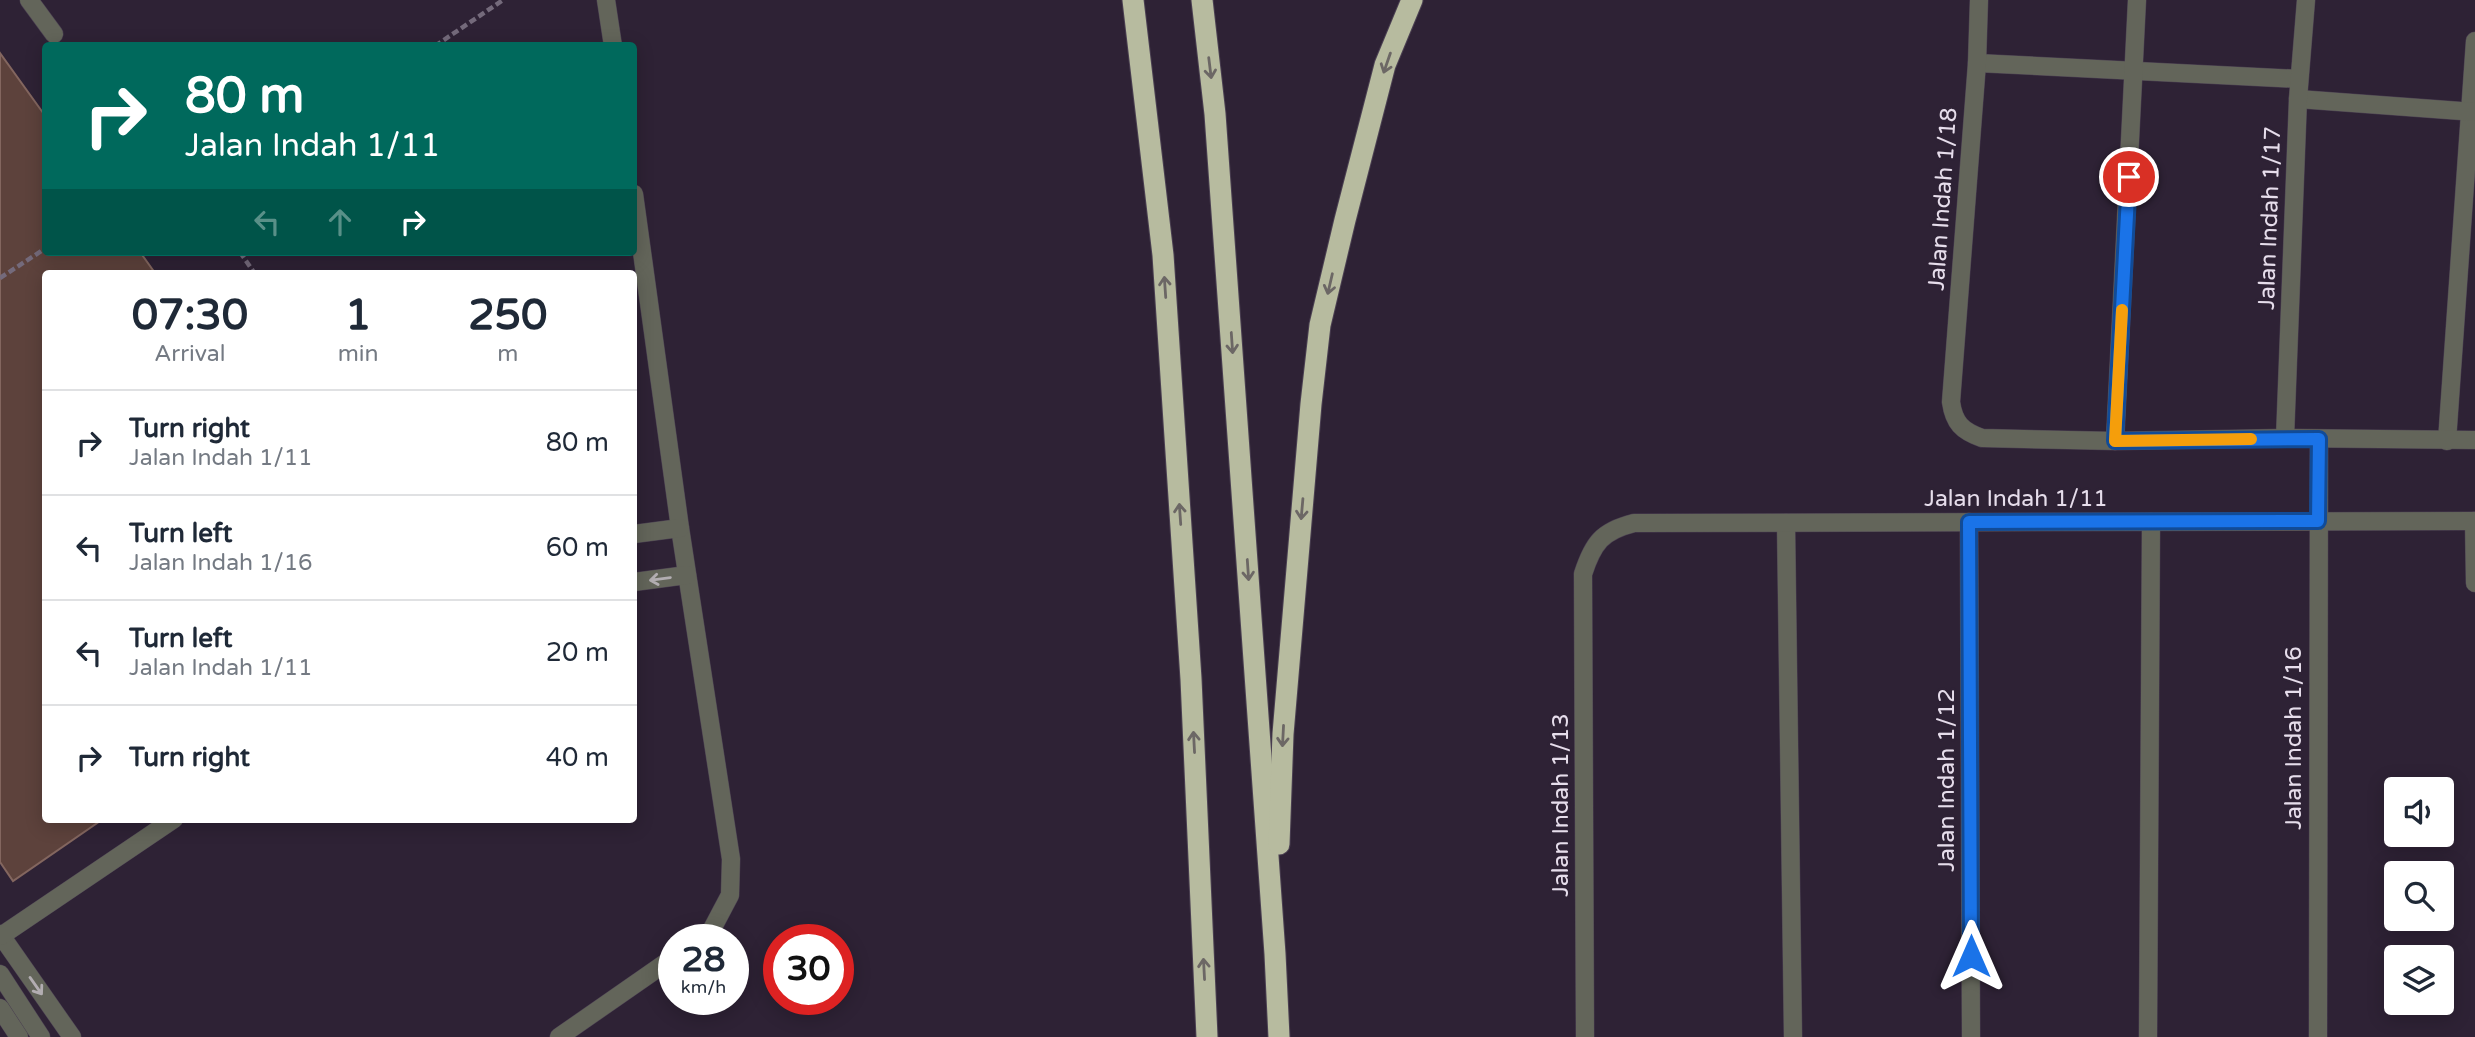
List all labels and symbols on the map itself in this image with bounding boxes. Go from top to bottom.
one-way arrow [1380,52,1392,74]
one-way arrow [1203,56,1216,79]
street label: Jalan Indah 1/18 [1923,107,1963,292]
street label: Jalan Indah 1/17 [2253,126,2287,310]
pin [2099,147,2159,207]
one-way arrow [1323,272,1336,295]
one-way arrow [1159,276,1172,299]
one-way arrow [1225,332,1238,355]
street label: Jalan Indah 1/11 [1924,485,2108,513]
one-way arrow [1295,497,1308,520]
one-way arrow [1173,504,1186,526]
one-way arrow [1242,559,1255,581]
one-way arrow [650,572,672,585]
street label: Jalan Indah 1/16 [2280,646,2308,830]
street label: Jalan Indah 1/12 [1933,688,1961,872]
street label: Jalan Indah 1/13 [1547,713,1575,897]
one-way arrow [1277,724,1290,747]
one-way arrow [1187,730,1200,753]
position arrow [1934,919,2008,993]
speed limit sign: 30 [763,924,854,1015]
one-way arrow [1198,958,1211,981]
one-way arrow [29,976,43,995]

